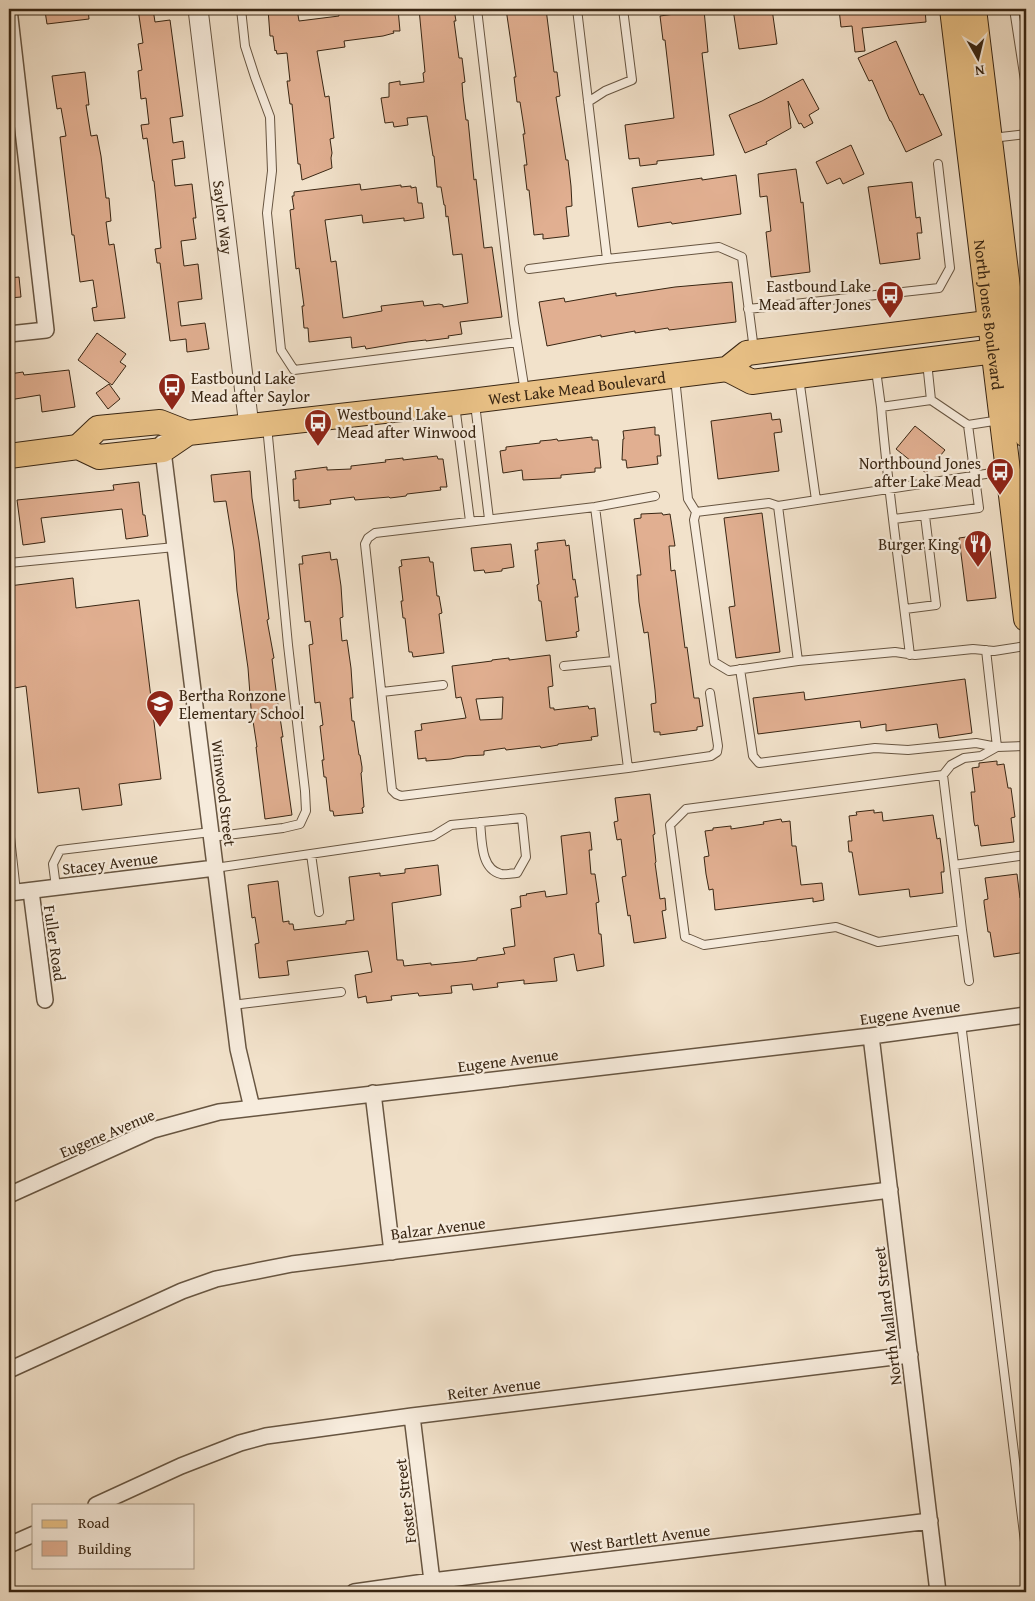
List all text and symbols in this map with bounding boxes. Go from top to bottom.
north arrow [952,32,1002,82]
text: N [973,60,986,82]
street label: Saylor Way [207,179,240,256]
street label: North Jones Boulevard [968,238,1010,392]
place label: Eastbound Lake Mead after Jones [759,274,871,316]
bus stop icon: Eastbound Lake Mead after Jones [875,280,905,319]
street label: West Lake Mead Boulevard [487,365,667,411]
place label: Eastbound Lake Mead after Saylor [191,366,310,408]
bus stop icon: Eastbound Lake Mead after Saylor [157,372,187,411]
place label: Westbound Lake Mead after Winwood [337,402,477,444]
bus stop icon: Westbound Lake Mead after Winwood [303,408,333,447]
place label: Northbound Jones after Lake Mead [859,451,981,493]
bus stop icon: Northbound Jones after Lake Mead [985,457,1015,496]
restaurant icon: Burger King [963,529,993,568]
place label: Burger King [878,532,959,556]
place label: Bertha Ronzone Elementary School [179,683,305,725]
school or university icon: Bertha Ronzone Elementary School [145,689,175,728]
street label: Winwood Street [206,738,242,848]
street label: Stacey Avenue [61,845,159,881]
street label: Fuller Road [38,903,72,983]
street label: Eugene Avenue [858,993,962,1031]
street label: Eugene Avenue [456,1042,560,1078]
street label: Eugene Avenue [56,1102,158,1164]
street label: Balzar Avenue [389,1210,487,1246]
street label: North Mallard Street [867,1245,907,1387]
street label: Reiter Avenue [446,1370,542,1406]
street label: Foster Street [388,1457,422,1545]
legend [32,1504,195,1568]
text: Road [78,1512,109,1533]
street label: West Bartlett Avenue [569,1518,711,1558]
text: Building [78,1538,132,1559]

